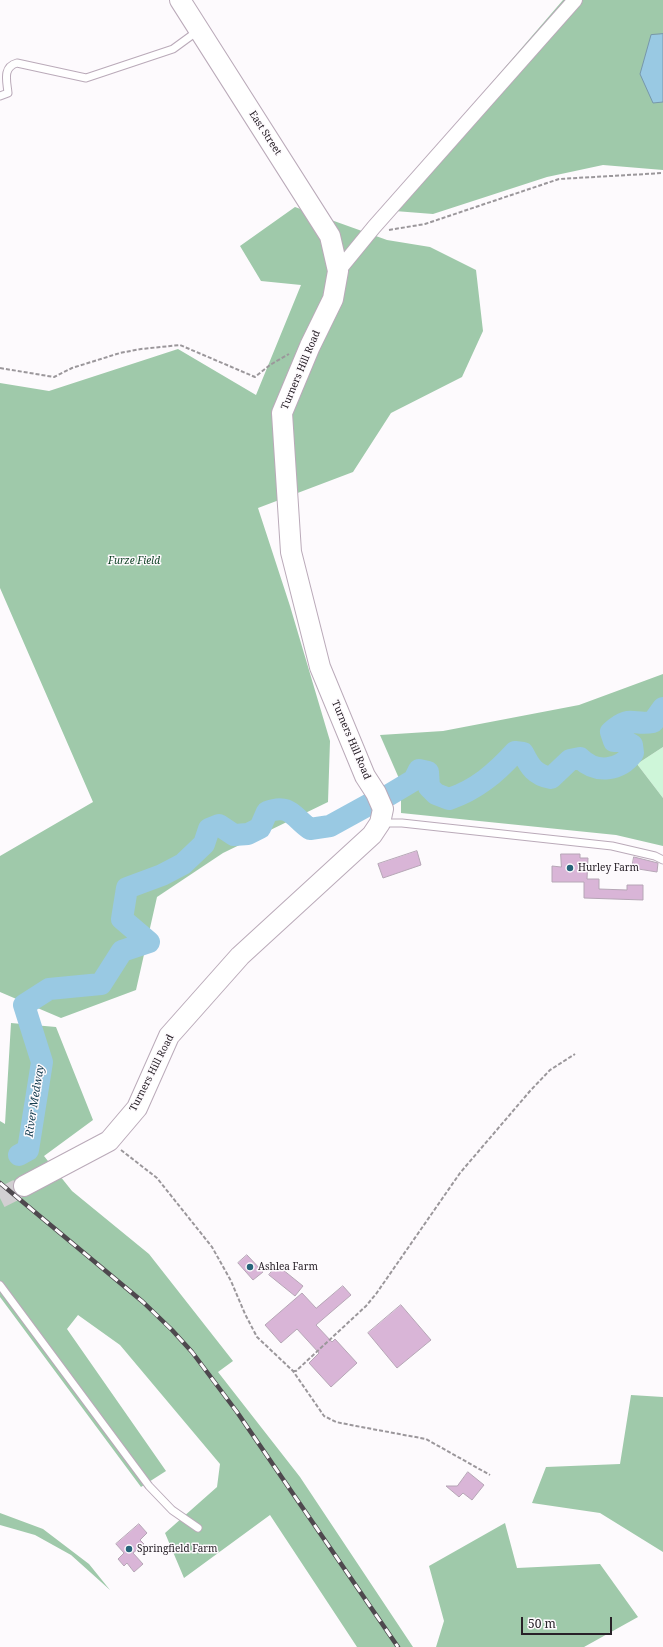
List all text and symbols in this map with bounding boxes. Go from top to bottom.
street label: East Street [246,109,284,157]
street label: Turners Hill Road [279,329,323,411]
park label: Furze Field [108,555,160,567]
street label: Turners Hill Road [329,699,373,781]
place label: Hurley Farm [578,862,639,874]
marker: Hurley Farm [565,863,575,873]
street label: Turners Hill Road [127,1032,177,1114]
water label: River Medway [23,1064,47,1138]
place label: Ashlea Farm [258,1261,318,1273]
marker: Ashlea Farm [245,1262,255,1272]
place label: Springfield Farm [137,1543,217,1555]
marker: Springfield Farm [124,1544,134,1554]
scale bar [523,1609,614,1635]
text: 50 m [528,1615,556,1632]

